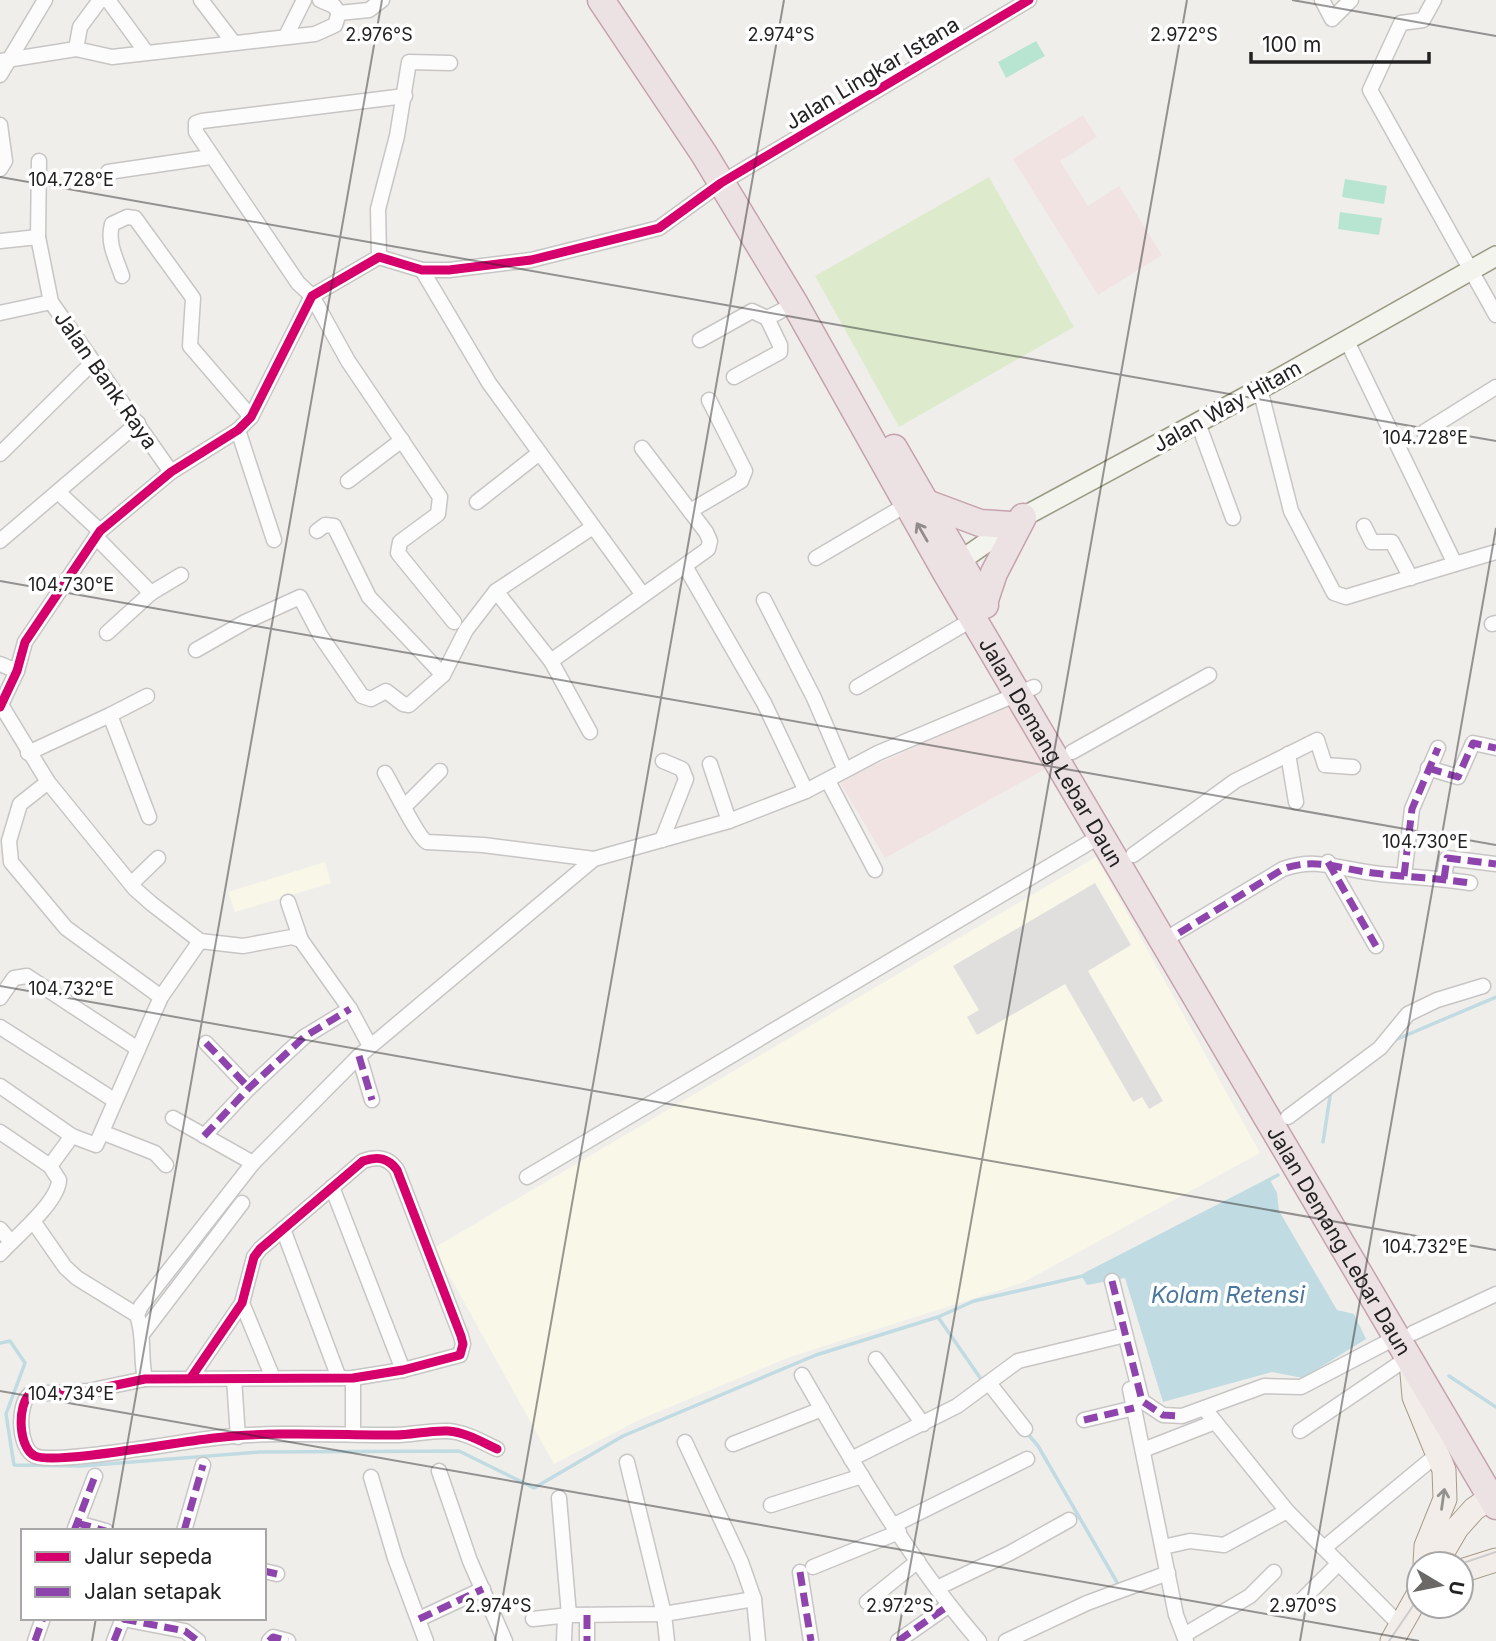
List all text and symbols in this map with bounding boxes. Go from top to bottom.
street label: Jalan Lingkar Istana [781,11,963,135]
scale bar [1251,21,1430,65]
text: 2.976°S [345,24,413,45]
text: 2.974°S [747,24,815,45]
text: 2.972°S [1150,24,1218,45]
text: 100 m [1262,32,1321,57]
text: 104.728°E [28,169,114,190]
street label: Jalan Bank Raya [49,306,163,454]
street label: Jalan Way Hitam [1148,355,1306,457]
text: 104.728°E [1382,427,1468,448]
one-way arrow [915,522,928,543]
text: 104.730°E [28,574,114,595]
street label: Jalan Demang Lebar Daun [974,633,1129,871]
text: 104.730°E [1382,831,1468,852]
text: 104.732°E [28,978,114,999]
street label: Jalan Demang Lebar Daun [1262,1121,1417,1360]
text: 104.732°E [1382,1236,1468,1257]
water label: Kolam Retensi [1151,1281,1306,1309]
text: 104.734°E [28,1383,114,1404]
one-way arrow [1436,1488,1449,1511]
legend [21,1529,266,1620]
text: Jalur sepeda [84,1544,212,1569]
north arrow [1405,1550,1475,1620]
text: Jalan setapak [84,1579,222,1604]
text: U [1444,1579,1469,1597]
text: 2.974°S [464,1595,532,1616]
text: 2.972°S [866,1595,934,1616]
text: 2.970°S [1269,1595,1337,1616]

